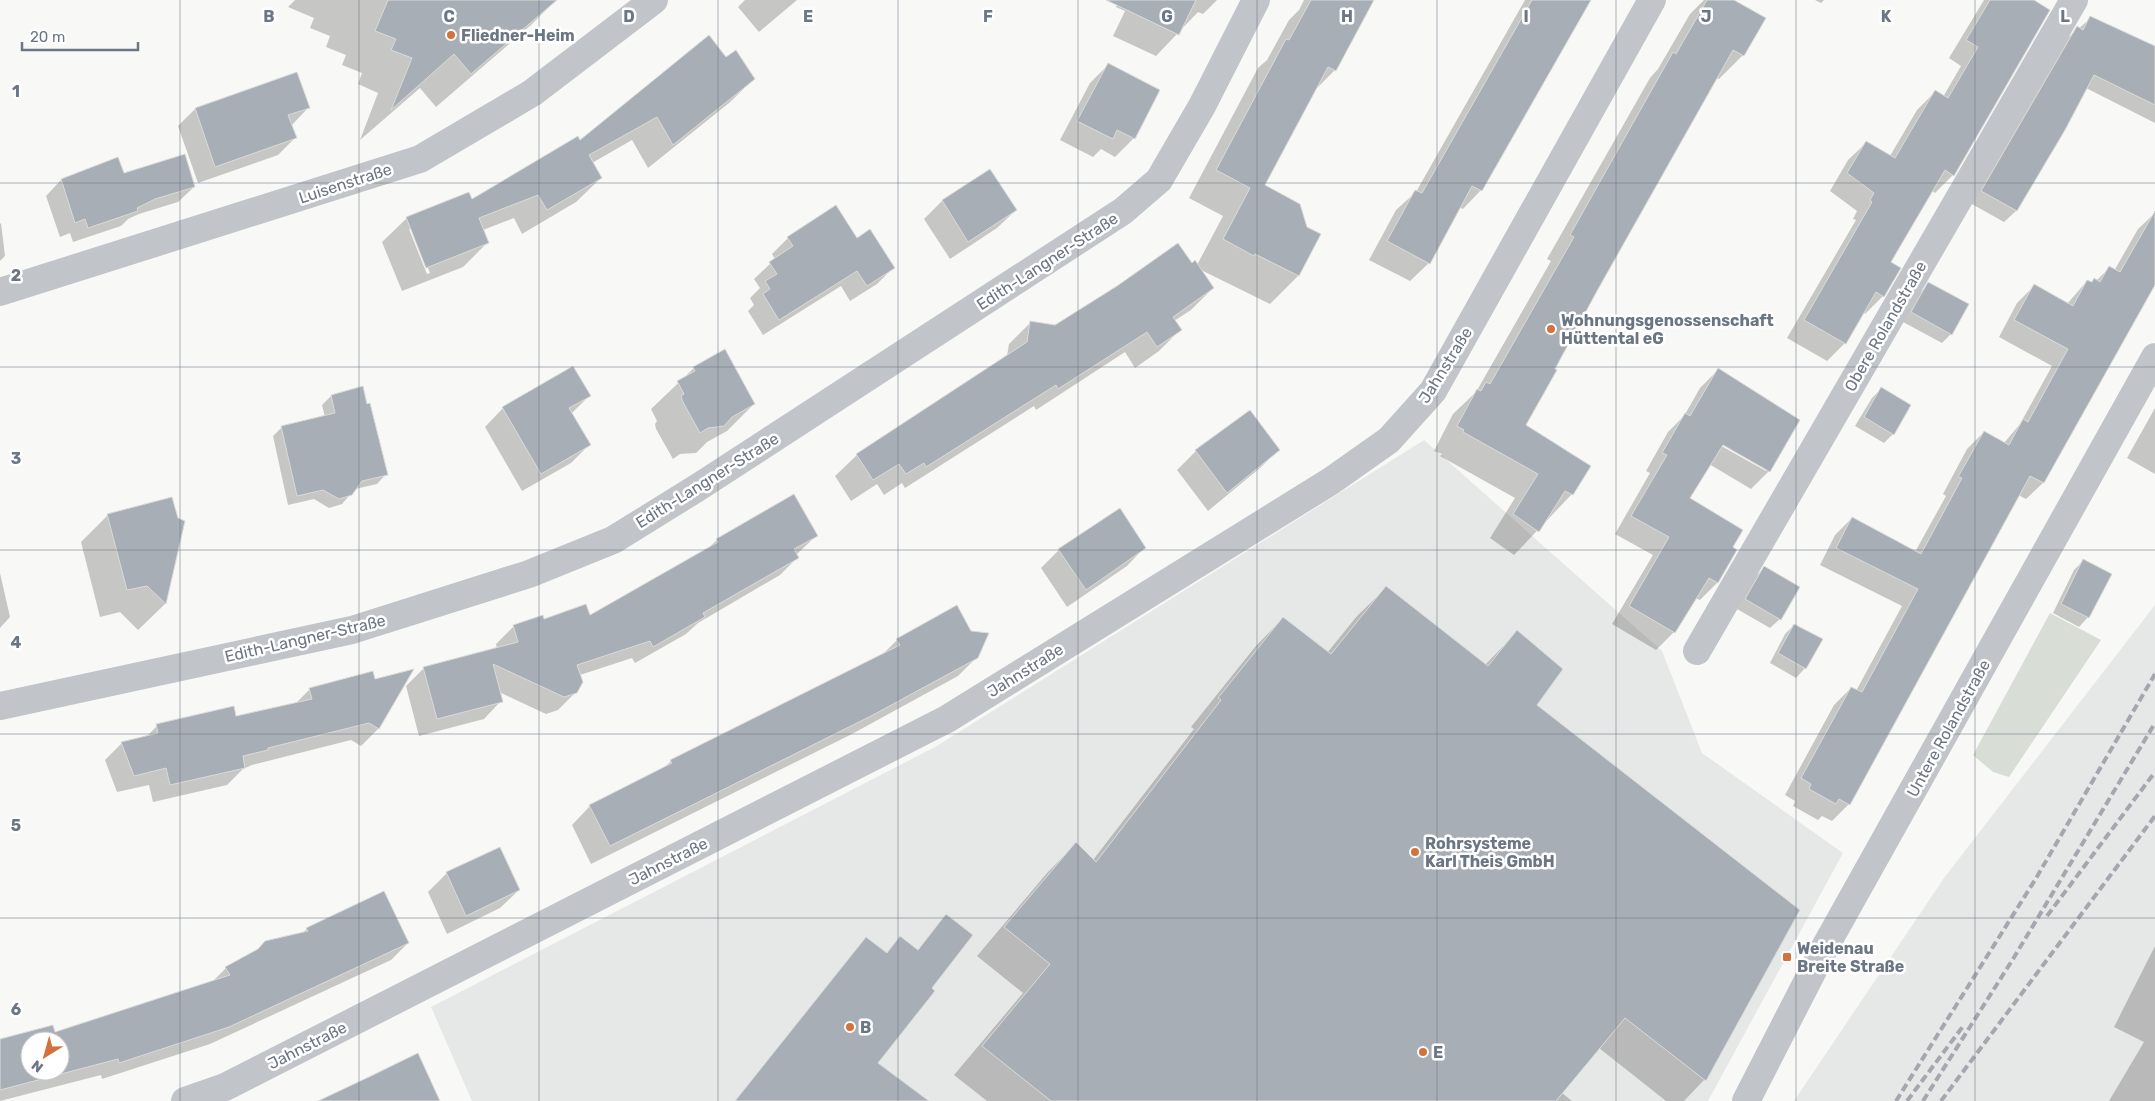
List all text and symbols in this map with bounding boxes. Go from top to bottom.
text: B [263,7,275,26]
text: C [443,7,455,26]
text: D [623,7,635,26]
text: E [803,7,813,26]
text: F [983,7,993,26]
text: G [1161,7,1173,26]
text: H [1341,7,1353,26]
text: I [1523,7,1529,26]
text: J [1701,7,1711,26]
text: K [1881,7,1892,26]
text: L [2060,7,2070,26]
scale bar [22,20,139,52]
place label: Fliedner-Heim [461,26,575,45]
text: 20 m [30,28,65,46]
marker: Fliedner-Heim [445,29,457,41]
text: 1 [12,82,20,101]
street label: Luisenstraße [296,159,394,207]
street label: Edith-Langner-Straße [973,209,1122,314]
street label: Obere Rolandstraße [1840,258,1930,395]
text: 2 [11,266,21,285]
place label: Wohnungsgenossenschaft Hüttental eG [1561,311,1774,348]
marker: Wohnungsgenossenschaft Hüttental eG [1545,323,1557,335]
street label: Jahnstraße [1415,324,1476,407]
street label: Edith-Langner-Straße [632,429,782,532]
text: 3 [11,449,21,468]
street label: Edith-Langner-Straße [223,611,388,666]
text: 4 [11,633,22,652]
street label: Jahnstraße [984,640,1067,701]
street label: Untere Rolandstraße [1903,656,1994,800]
text: 5 [11,816,21,835]
street label: Jahnstraße [626,833,711,889]
place label: Rohrsysteme Karl Theis GmbH [1425,834,1555,871]
marker: Rohrsysteme Karl Theis GmbH [1409,846,1421,858]
place label: Weidenau Breite Straße [1797,939,1904,976]
marker: Weidenau Breite Straße [1781,951,1793,963]
text: 6 [11,1000,21,1019]
street label: Jahnstraße [265,1017,350,1073]
place label: B [860,1018,871,1037]
marker: B [844,1021,856,1033]
north arrow [20,1031,70,1081]
place label: E [1433,1043,1443,1062]
marker: E [1417,1046,1429,1058]
text: N [28,1056,47,1076]

